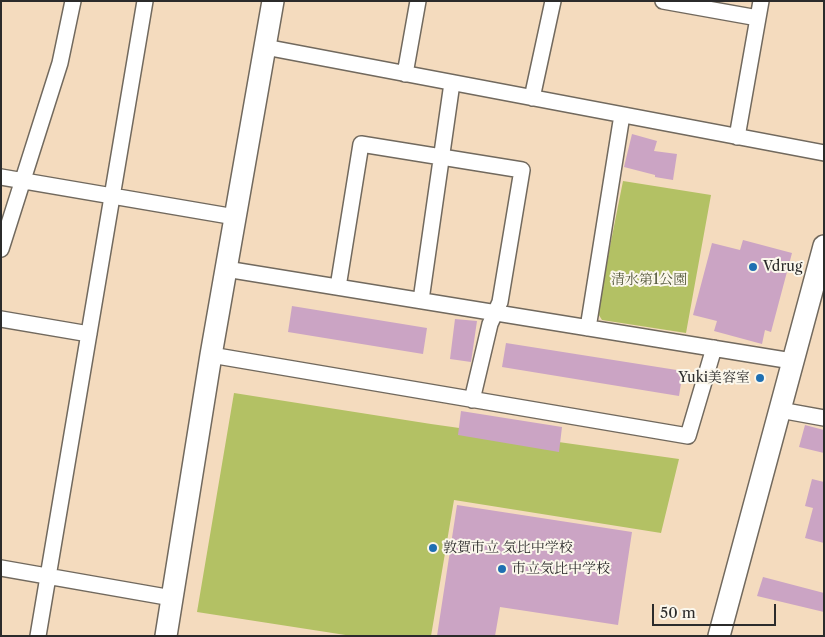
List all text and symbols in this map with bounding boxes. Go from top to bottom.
place label: Vdrug [763,259,802,275]
marker: Vdrug [747,261,759,273]
park label: 清水第1公園 [611,272,687,288]
place label: Yuki美容室 [678,370,750,386]
marker: Yuki美容室 [754,372,766,384]
place label: 敦賀市立 気比中学校 [443,540,573,556]
marker: 敦賀市立 気比中学校 [427,542,439,554]
place label: 市立気比中学校 [512,561,610,577]
marker: 市立気比中学校 [496,563,508,575]
scale bar [655,594,779,626]
text: 50 m [660,603,696,622]

